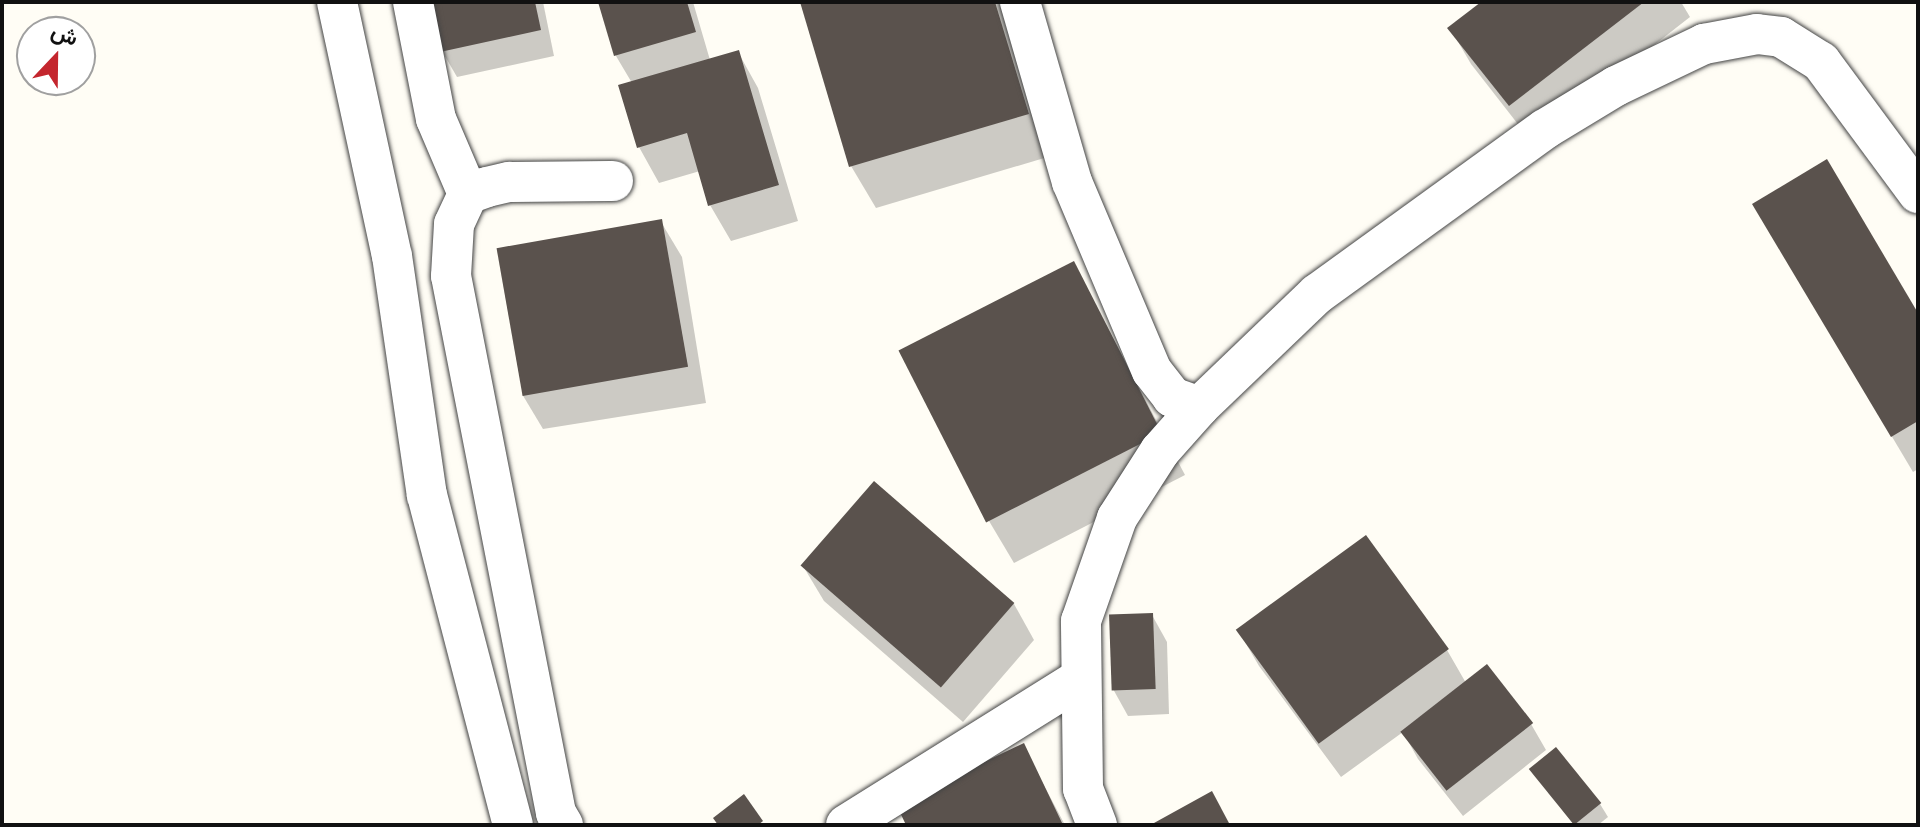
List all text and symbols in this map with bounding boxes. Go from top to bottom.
text: ش [46,15,83,55]
north arrow [16,16,96,96]

